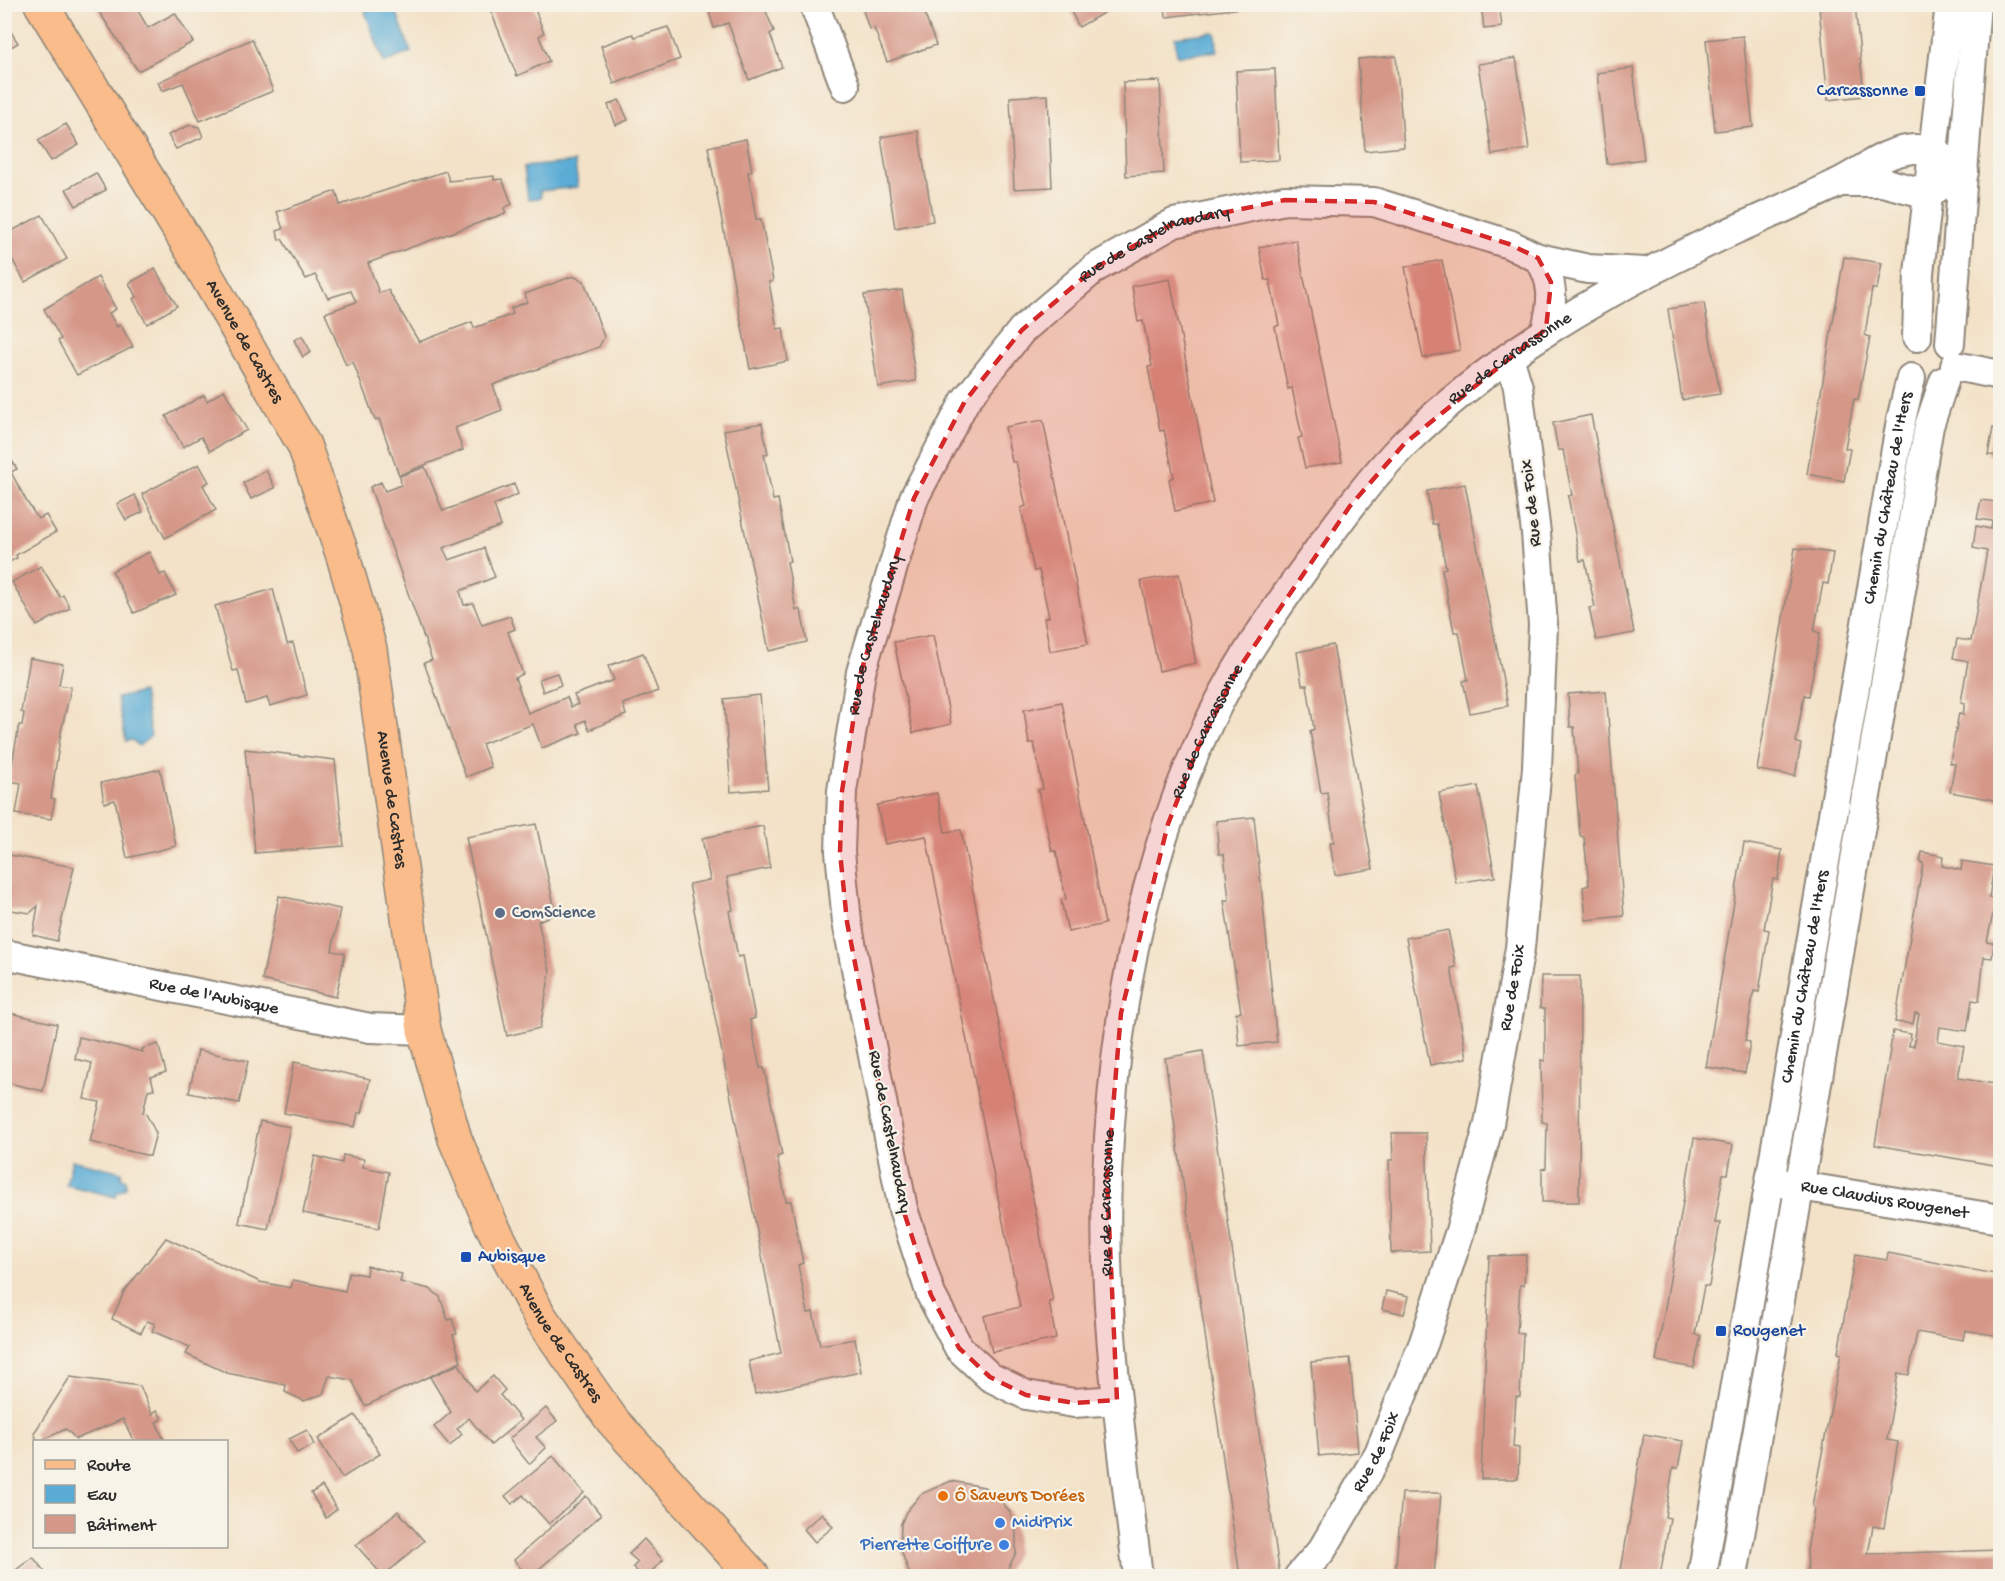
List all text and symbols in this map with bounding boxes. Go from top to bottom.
place label: Carcassonne [1817,81,1909,102]
marker: Carcassonne [1913,84,1927,98]
street label: Rue de Castelnaudary [1074,201,1231,288]
street label: Avenue de Castres [201,276,289,408]
street label: Rue de Carcassonne [1444,307,1576,410]
street label: Chemin du Château de l'Hers [1859,388,1918,606]
street label: Rue de Foix [1517,458,1547,548]
street label: Rue de Castelnaudary [844,553,907,717]
street label: Rue de Carcassonne [1167,660,1249,802]
street label: Avenue de Castres [371,729,412,871]
street label: Chemin du Château de l'Hers [1777,867,1834,1085]
place label: ComScience [512,903,596,924]
marker: ComScience [493,906,507,920]
street label: Rue de Foix [1495,942,1531,1033]
street label: Rue de l'Aubisque [147,973,281,1020]
street label: Rue de Castelnaudary [863,1049,915,1215]
street label: Rue de Carcassonne [1096,1128,1120,1276]
street label: Rue Claudius Rougenet [1799,1176,1972,1224]
place label: Aubisque [478,1247,546,1268]
marker: Aubisque [459,1250,473,1264]
street label: Avenue de Castres [514,1279,608,1407]
place label: Rougenet [1733,1321,1807,1342]
marker: Rougenet [1714,1324,1728,1338]
street label: Rue de Foix [1348,1408,1405,1496]
legend [33,1440,228,1548]
text: Route [87,1456,132,1477]
text: Eau [87,1486,117,1507]
place label: Ô Saveurs Dorées [955,1486,1085,1507]
marker: Ô Saveurs Dorées [936,1489,950,1503]
place label: MidiPrix [1012,1513,1073,1534]
text: Bâtiment [86,1516,157,1537]
marker: MidiPrix [993,1516,1007,1530]
place label: Pierrette Coiffure [859,1535,993,1556]
marker: Pierrette Coiffure [997,1538,1011,1552]

